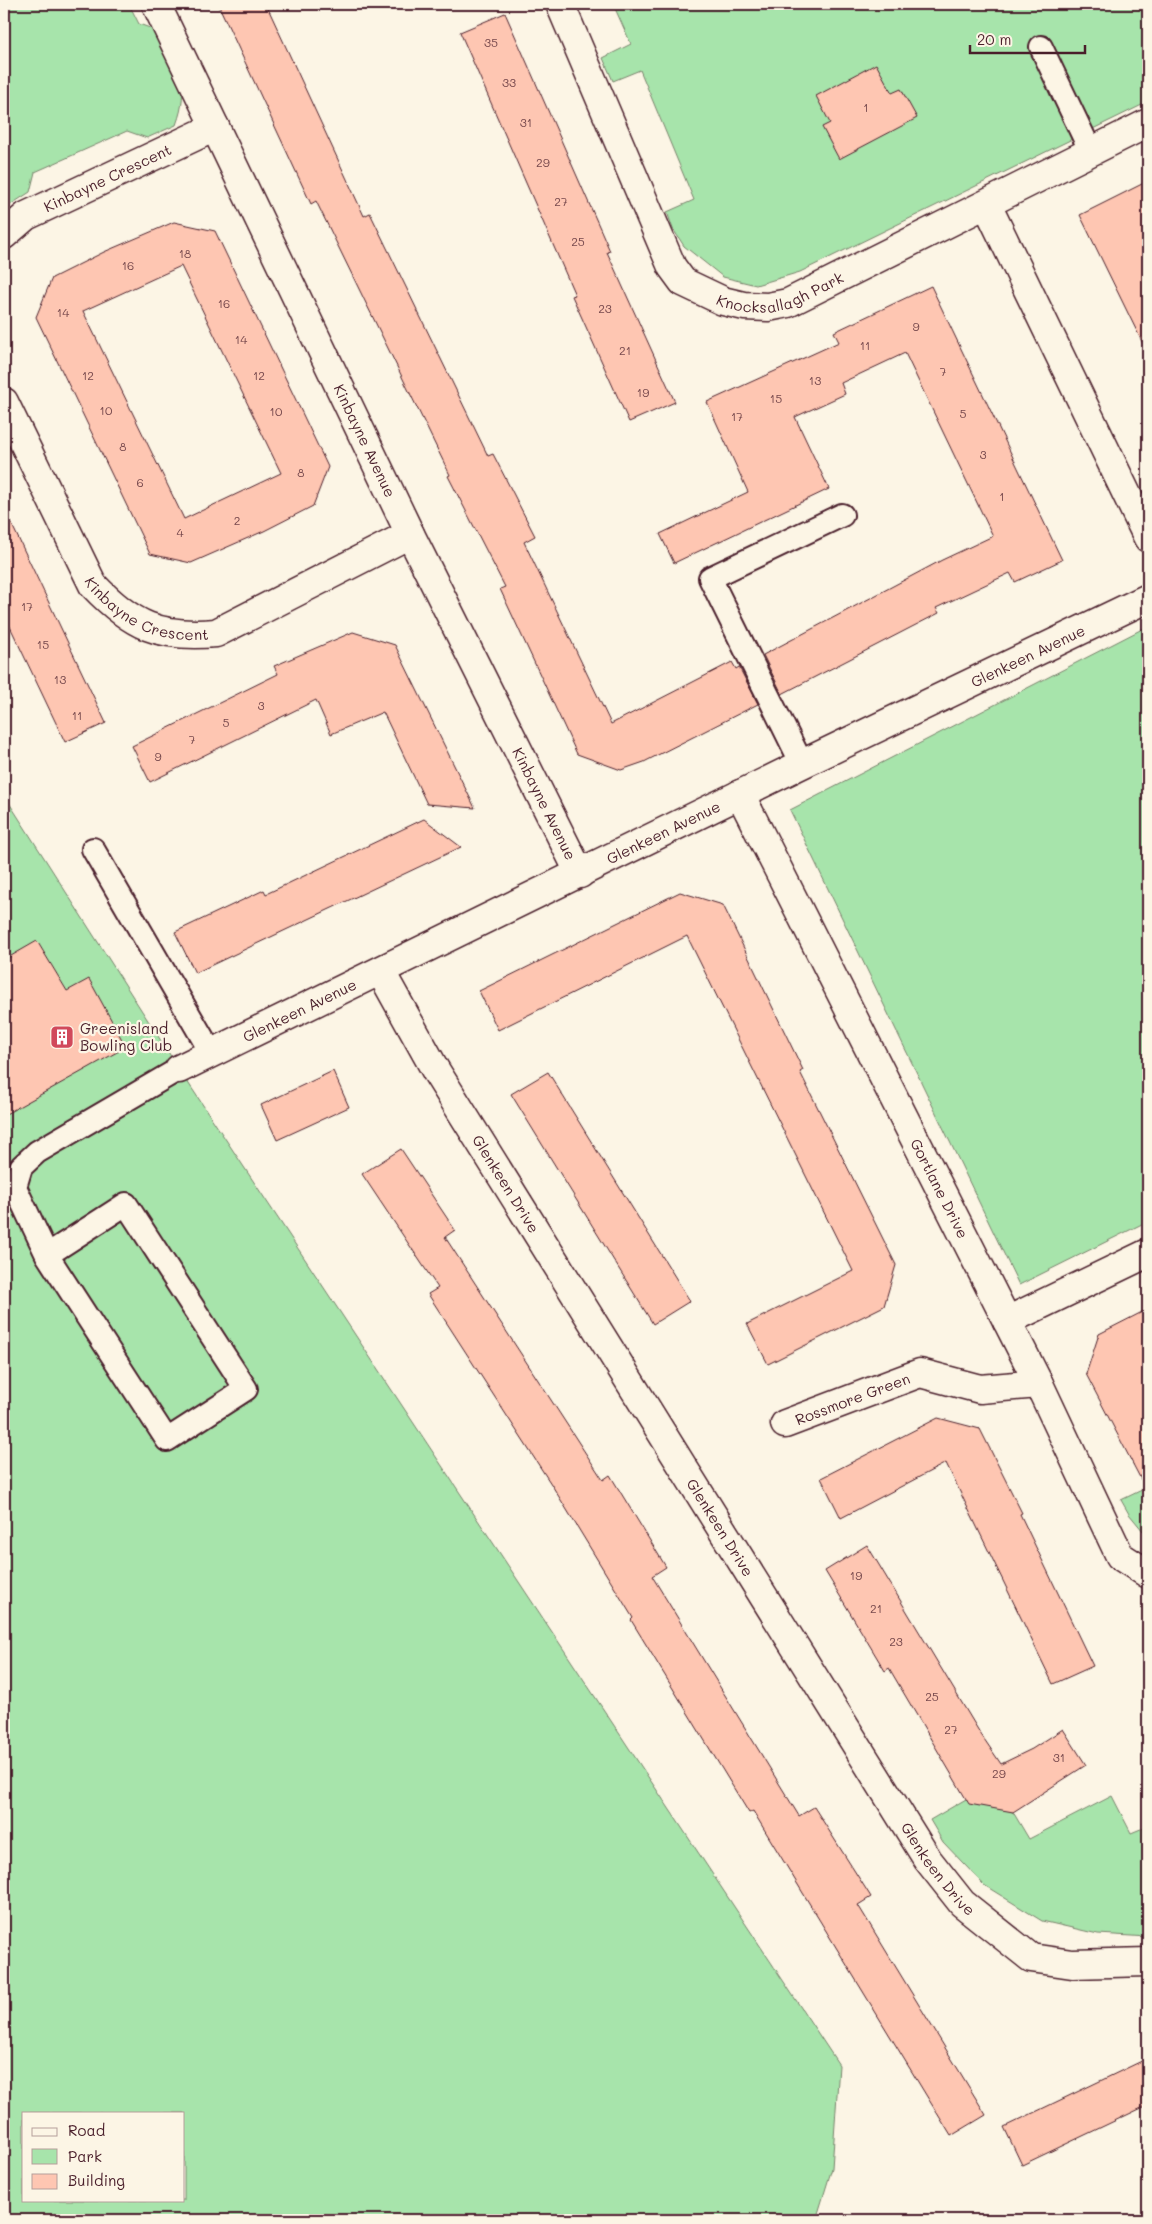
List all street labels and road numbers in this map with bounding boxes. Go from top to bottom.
street label: Kinbayne Crescent [40,139,175,216]
street label: Knocksallagh Park [713,267,847,317]
street label: Kinbayne Avenue [330,381,401,500]
street label: Kinbayne Crescent [80,573,209,644]
street label: Glenkeen Avenue [967,620,1088,692]
street label: Kinbayne Avenue [508,744,581,863]
street label: Glenkeen Avenue [603,796,723,868]
street label: Glenkeen Avenue [239,974,359,1046]
street label: Glenkeen Drive [468,1131,544,1236]
street label: Gortlane Drive [906,1135,973,1242]
street label: Rossmore Green [792,1368,913,1429]
street label: Glenkeen Drive [682,1475,759,1580]
street label: Glenkeen Drive [897,1818,979,1920]

